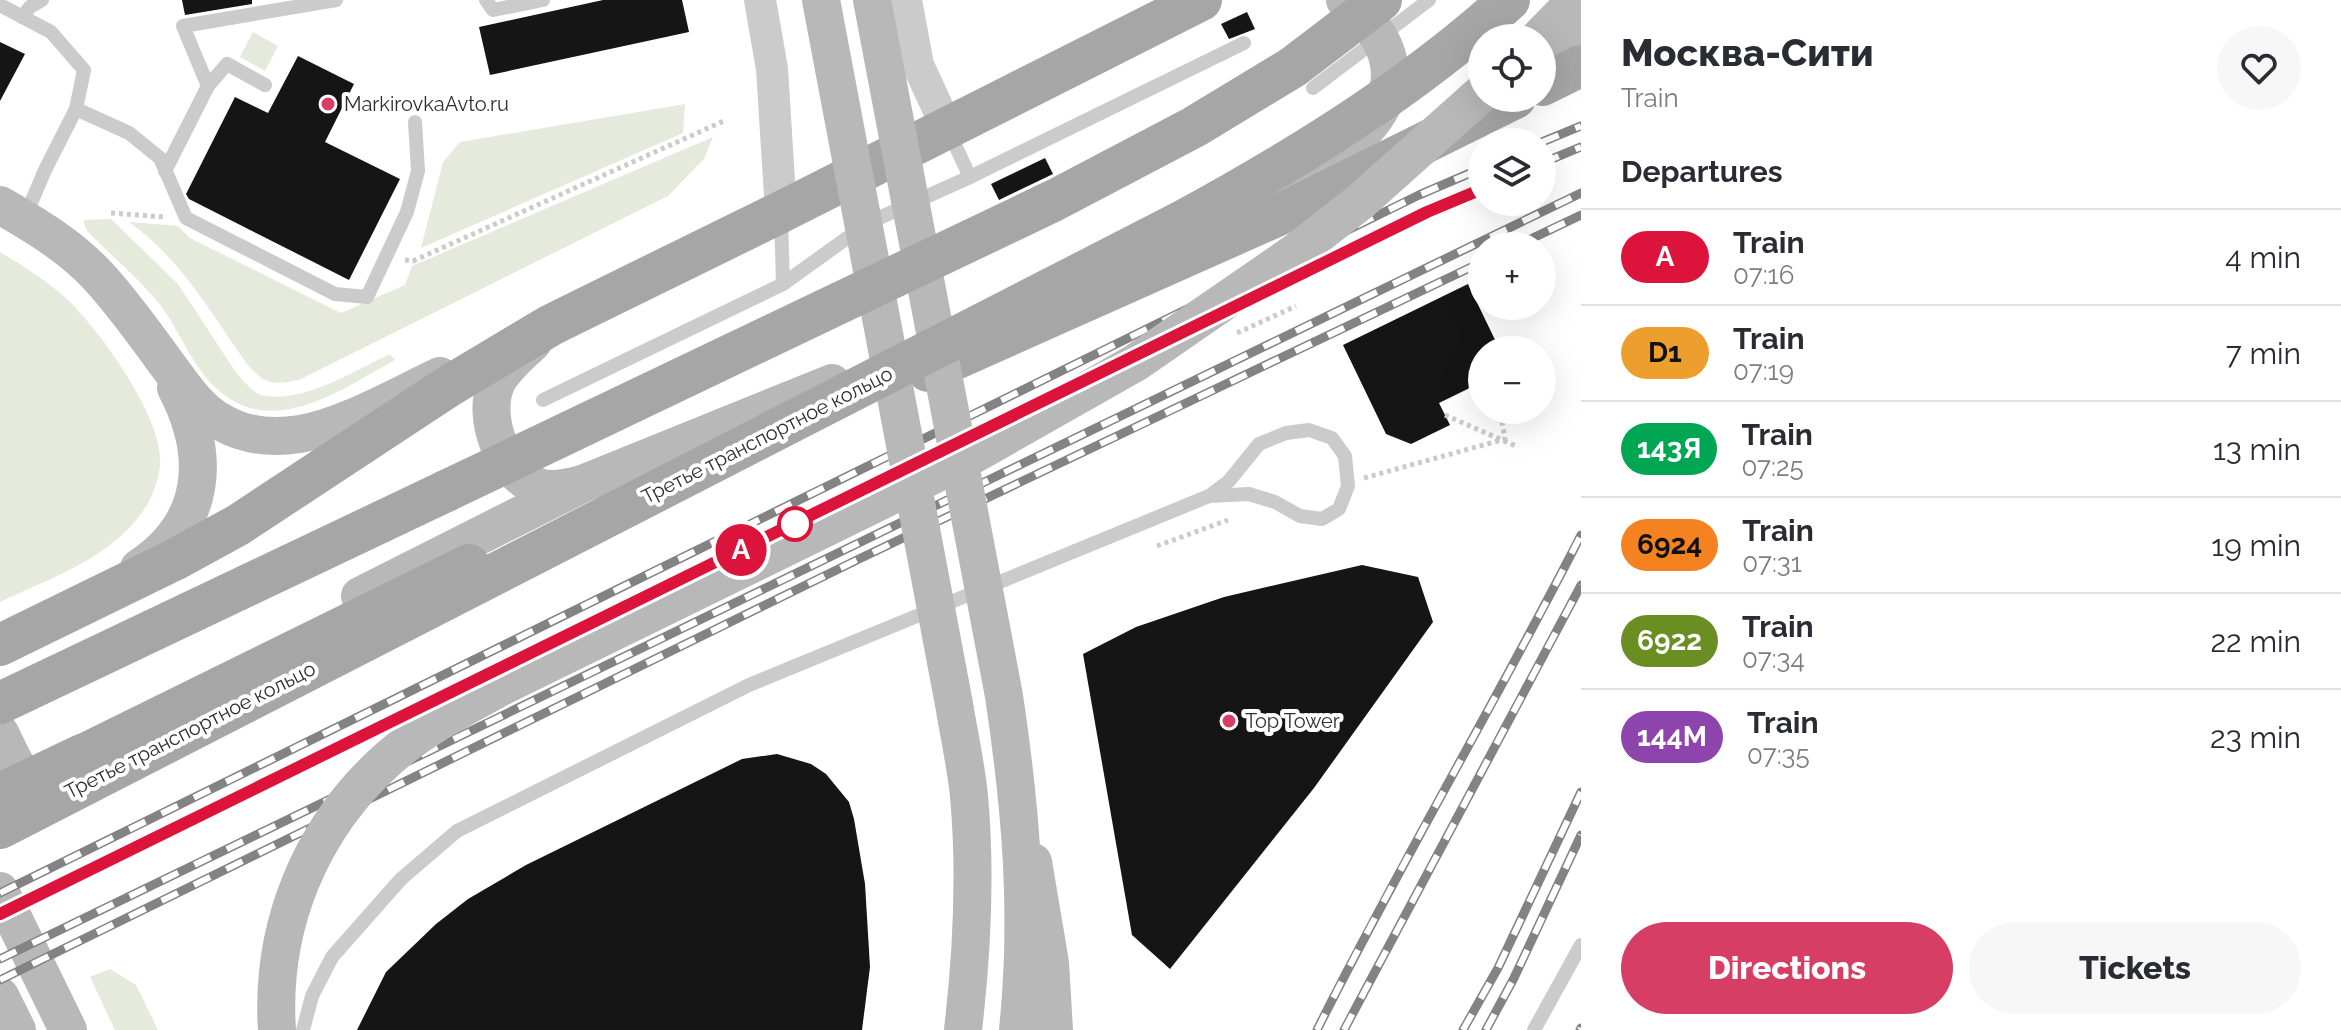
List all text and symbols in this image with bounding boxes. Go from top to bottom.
map controls [1468,24,1556,424]
button: locate [1468,24,1556,112]
button: heart [2217,26,2301,110]
text: Москва-Сити [1621,30,1873,75]
text: Train [1621,83,1679,113]
place label: MarkirovkaAvto.ru [344,92,509,116]
marker: MarkirovkaAvto.ru [319,95,337,113]
button: layers [1468,128,1556,216]
text: Departures [1621,154,1783,189]
text: Train [1733,225,1805,260]
button: + [1468,232,1556,320]
text: A [1656,240,1674,273]
text: 4 min [2225,240,2301,275]
text: 07:16 [1733,260,1794,290]
text: Train [1733,321,1805,356]
button: − [1468,336,1556,424]
text: D1 [1648,336,1682,369]
text: 7 min [2226,336,2301,371]
text: 07:19 [1733,356,1794,386]
street label: Третье транспортное кольцо [638,361,896,509]
text: Train [1741,417,1813,452]
text: 143Я [1637,432,1701,465]
text: 13 min [2213,432,2301,467]
text: 07:25 [1741,452,1804,482]
unlabelled marker [778,507,812,541]
text: Train [1742,513,1814,548]
line badge: A [715,524,767,576]
text: 6924 [1637,528,1702,561]
text: 19 min [2211,528,2301,563]
text: A [732,533,750,566]
text: 07:31 [1742,548,1802,578]
text: Train [1742,609,1814,644]
text: 6922 [1637,624,1702,657]
text: 22 min [2210,624,2301,659]
text: 07:34 [1742,644,1805,674]
street label: Третье транспортное кольцо [61,656,319,804]
text: Train [1747,705,1819,740]
place label: Top Tower [1245,709,1340,733]
marker: Top Tower [1220,712,1238,730]
text: 144М [1637,720,1707,753]
text: 23 min [2210,720,2301,755]
text: 07:35 [1747,740,1810,770]
button: Directions [1621,922,1953,1014]
button: Tickets [1969,922,2301,1014]

